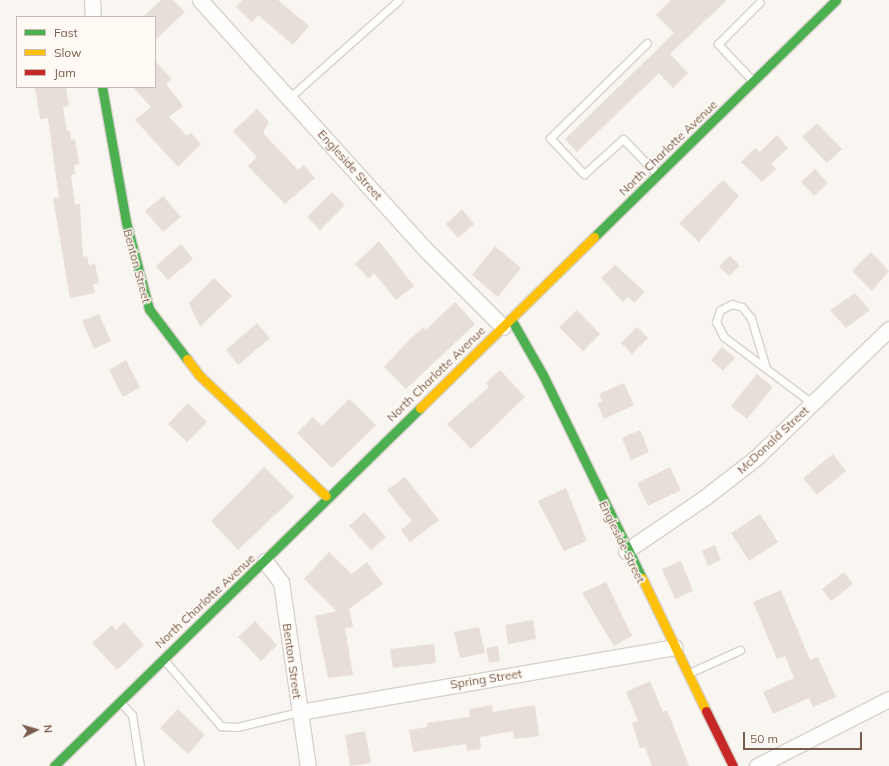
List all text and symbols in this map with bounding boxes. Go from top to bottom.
legend [16,16,156,88]
text: Fast [54,25,78,40]
text: Slow [54,45,82,60]
text: Jam [54,65,76,80]
street label: North Charlotte Avenue [616,97,720,199]
street label: Engleside Street [315,127,385,203]
street label: Benton Street [120,227,154,305]
street label: North Charlotte Avenue [384,323,488,425]
street label: McDonald Street [734,403,812,477]
street label: Engleside Street [596,499,648,585]
street label: North Charlotte Avenue [152,551,258,651]
street label: Benton Street [280,622,304,700]
street label: Spring Street [449,666,523,692]
north arrow [16,710,56,750]
text: N [41,724,55,734]
scale bar [745,724,864,750]
text: 50 m [750,731,778,746]

